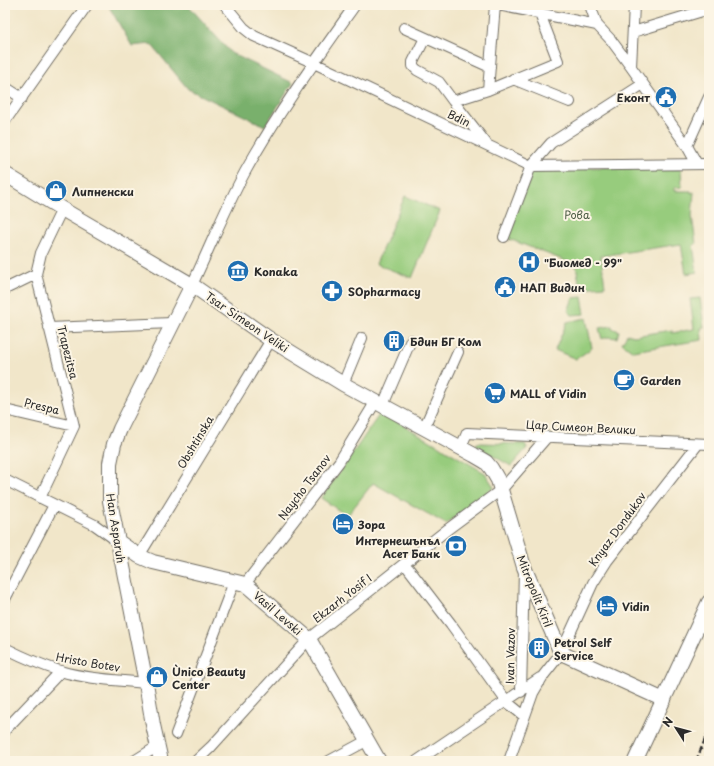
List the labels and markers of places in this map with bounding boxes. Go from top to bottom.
public building icon: Еконт [653,84,679,110]
place label: Еконт [617,89,650,106]
shop icon: Липненски [43,178,69,204]
place label: Липненски [72,183,134,200]
hospital icon: "Биомед - 99" [516,249,542,275]
place label: "Биомед - 99" [544,254,622,271]
museum icon: Konaka [225,258,251,284]
place label: Konaka [254,263,298,280]
public building icon: НАП Видин [492,274,518,300]
pharmacy icon: SOpharmacy [319,278,345,304]
place label: НАП Видин [520,279,585,296]
place label: SOpharmacy [348,283,421,300]
building icon: Бдин БГ Ком [381,328,407,354]
place label: Бдин БГ Ком [410,333,481,350]
cafe icon: Garden [611,367,637,393]
place label: Garden [640,372,681,389]
supermarket icon: MALL of Vidin [482,380,508,406]
place label: MALL of Vidin [510,385,587,402]
hotel icon: Зора [330,511,356,537]
place label: Зора [357,516,386,533]
place label: Интернешънъл Асет Банк [355,532,441,562]
bank icon: Интернешънъл Асет Банк [443,533,469,559]
hotel icon: Vidin [594,593,620,619]
place label: Vidin [622,598,650,615]
place label: Petrol Self Service [554,634,612,664]
building icon: Petrol Self Service [526,635,552,661]
place label: Ùnico Beauty Center [172,663,246,693]
shop icon: Ùnico Beauty Center [144,664,170,690]

